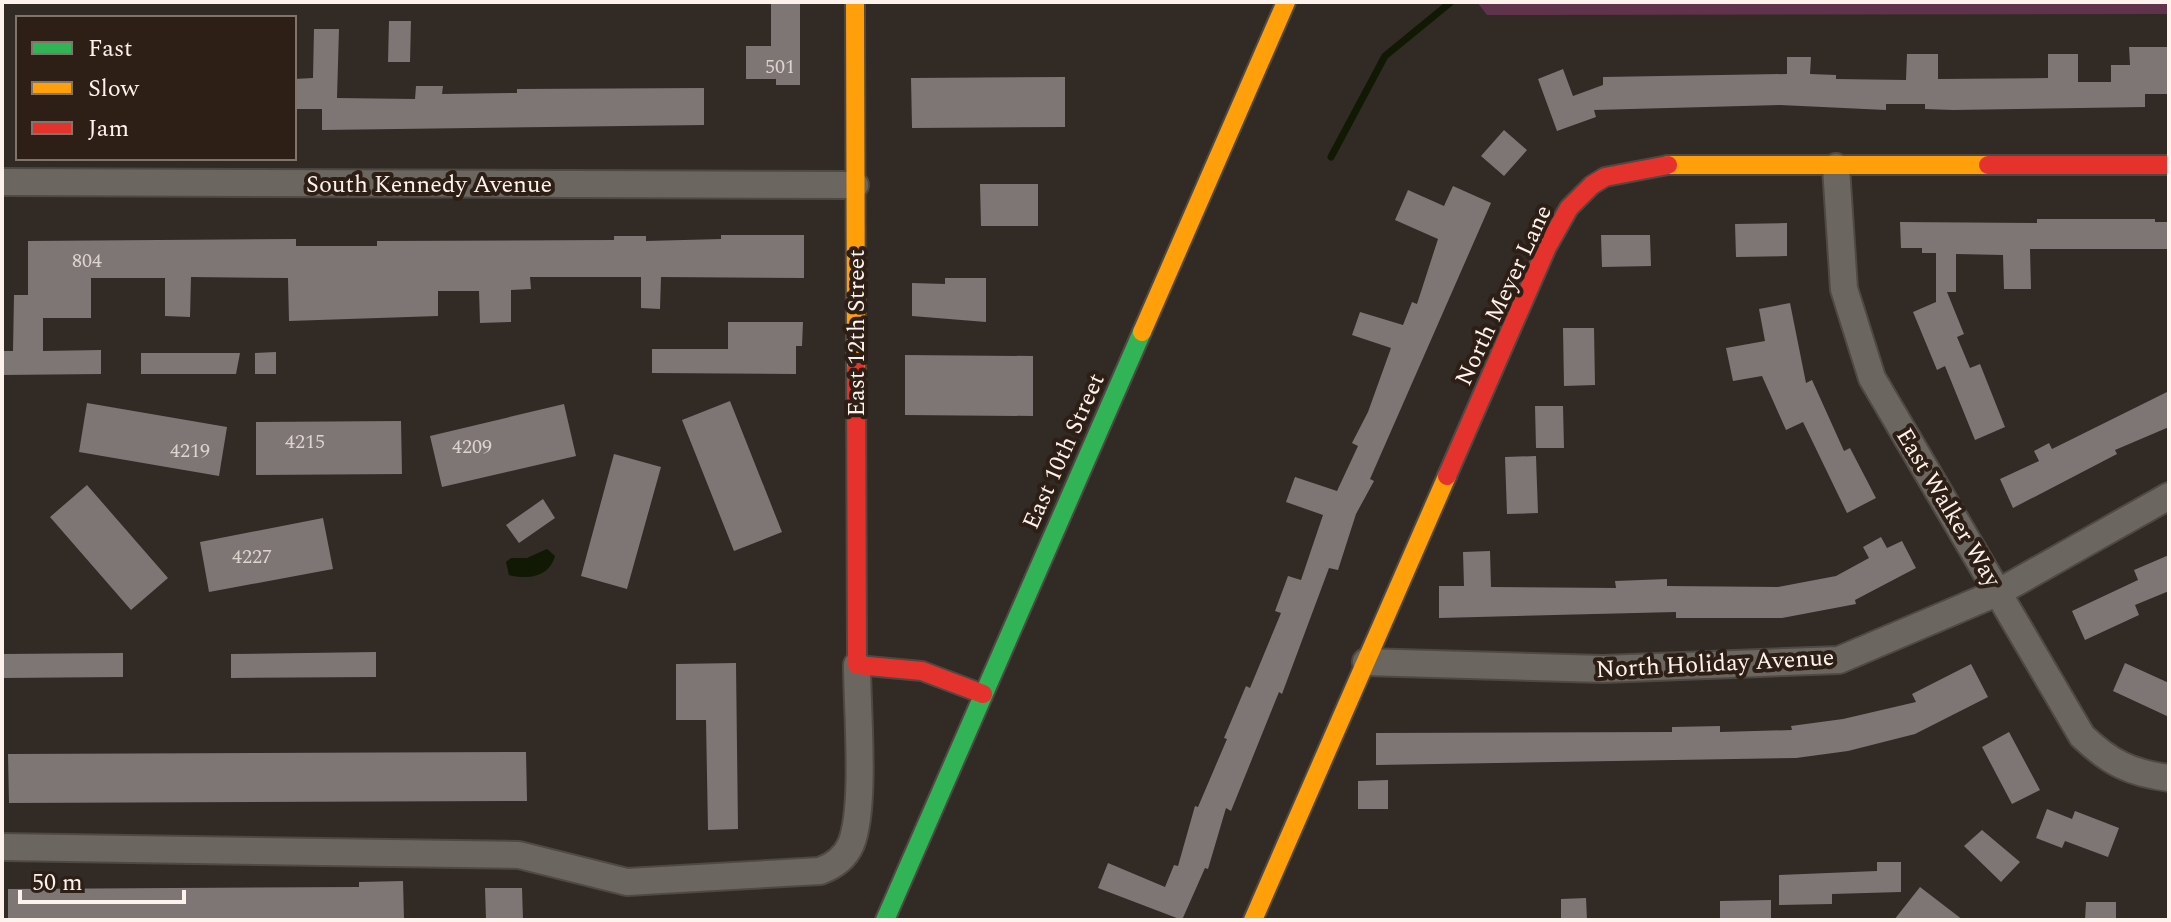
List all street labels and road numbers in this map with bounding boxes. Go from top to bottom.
street label: South Kennedy Avenue [306,167,552,203]
street label: North Meyer Lane [1446,199,1562,392]
street label: East 12th Street [839,249,875,417]
street label: East 10th Street [1013,368,1114,535]
street label: East Walker Way [1886,421,2011,595]
street label: North Holiday Avenue [1595,640,1835,688]

